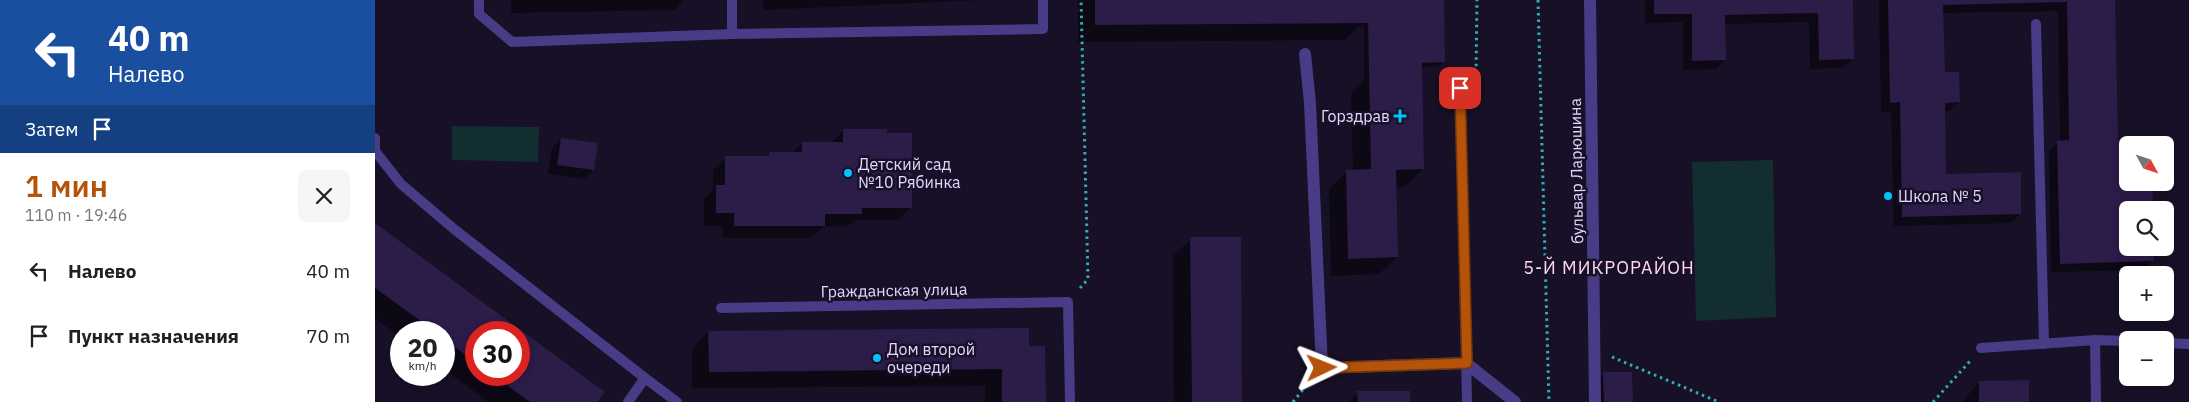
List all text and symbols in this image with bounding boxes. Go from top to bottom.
text: 40 m [108,15,190,61]
icon: left [25,20,90,85]
text: Налево [108,59,185,88]
pin [1439,67,1481,109]
icon: arrive [1446,74,1474,102]
street label: бульвар Ларюшина [1565,97,1587,244]
place label: Горздрав [1321,106,1390,126]
marker: Горздрав [1394,110,1406,122]
icon: arrive [88,115,116,143]
text: Затем [25,117,78,141]
north arrow [2119,136,2174,191]
map controls [2119,136,2174,386]
place label: Детский сад №10 Рябинка [858,154,961,192]
text: 1 мин [25,166,108,205]
marker: Детский сад №10 Рябинка [842,167,854,179]
button: close [298,170,350,222]
place label: Школа № 5 [1898,186,1982,206]
marker: Школа № 5 [1882,190,1894,202]
button: search [2119,201,2174,256]
text: 110 m · 19:46 [25,205,127,225]
district label: 5-Й МИКРОРАЙОН [1523,256,1695,279]
icon: left [25,257,53,285]
text: Налево [68,259,137,283]
text: 40 m [306,259,350,283]
button: + [2119,266,2174,321]
street label: Гражданская улица [820,279,968,301]
speed limit sign: 30 [465,321,530,386]
icon: arrive [25,322,53,350]
text: Пункт назначения [68,324,239,348]
text: 70 m [306,324,350,348]
text: 20 [407,331,438,364]
button: − [2119,331,2174,386]
place label: Дом второй очереди [887,339,975,377]
position arrow [1295,341,1347,393]
marker: Дом второй очереди [871,352,883,364]
text: km/h [408,358,437,373]

